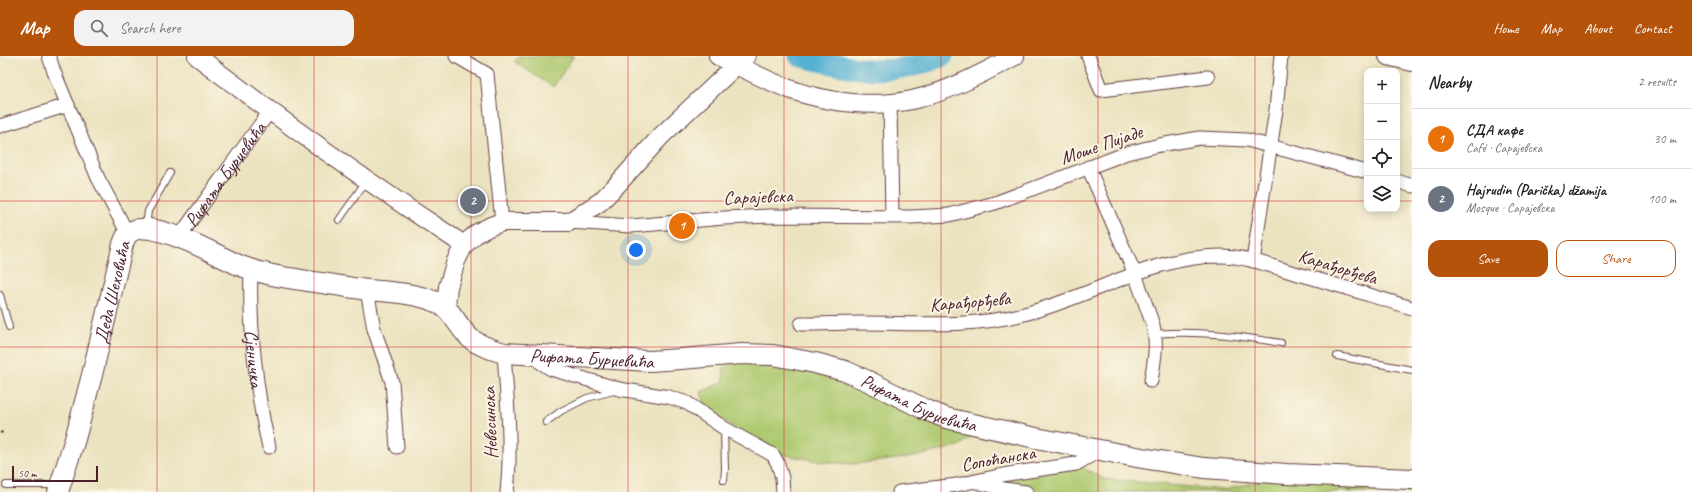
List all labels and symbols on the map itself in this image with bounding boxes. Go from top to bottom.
street label: Рифата Бурџевића [179,116,272,232]
street label: Моше Пијаде [1057,119,1147,170]
street label: Сарајевска [723,184,794,210]
pin: 2 [460,186,486,216]
pin: 1 [669,211,695,241]
street label: Деда Шеховића [89,237,137,346]
your location [626,240,646,260]
street label: Карађорђева [1295,244,1381,291]
street label: Карађорђева [929,286,1013,317]
street label: Сјеничка [239,329,269,391]
street label: Рифата Бурџевића [529,343,656,374]
street label: Рифата Бурџевића [857,368,981,438]
street label: Невесинска [477,385,503,459]
street label: Сопоћанска [959,440,1038,477]
scale bar [12,464,98,483]

